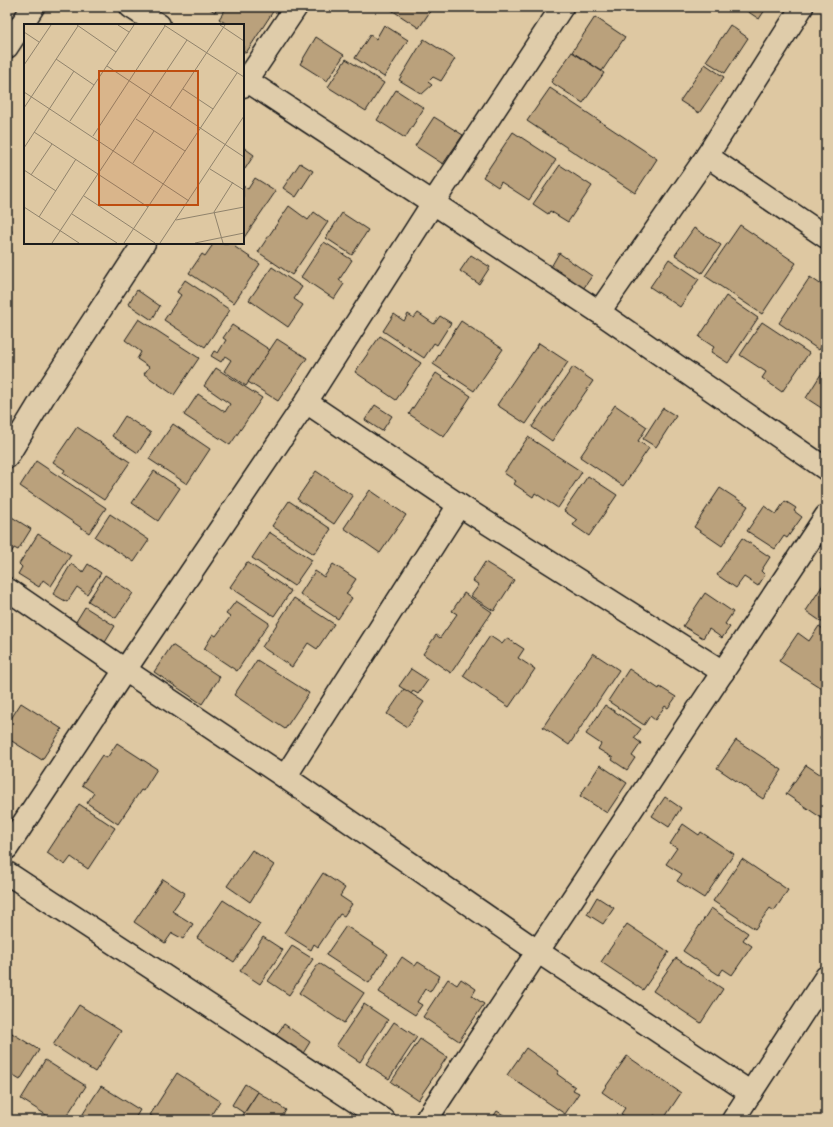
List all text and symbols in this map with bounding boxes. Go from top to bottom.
inset map [24,24,244,244]

